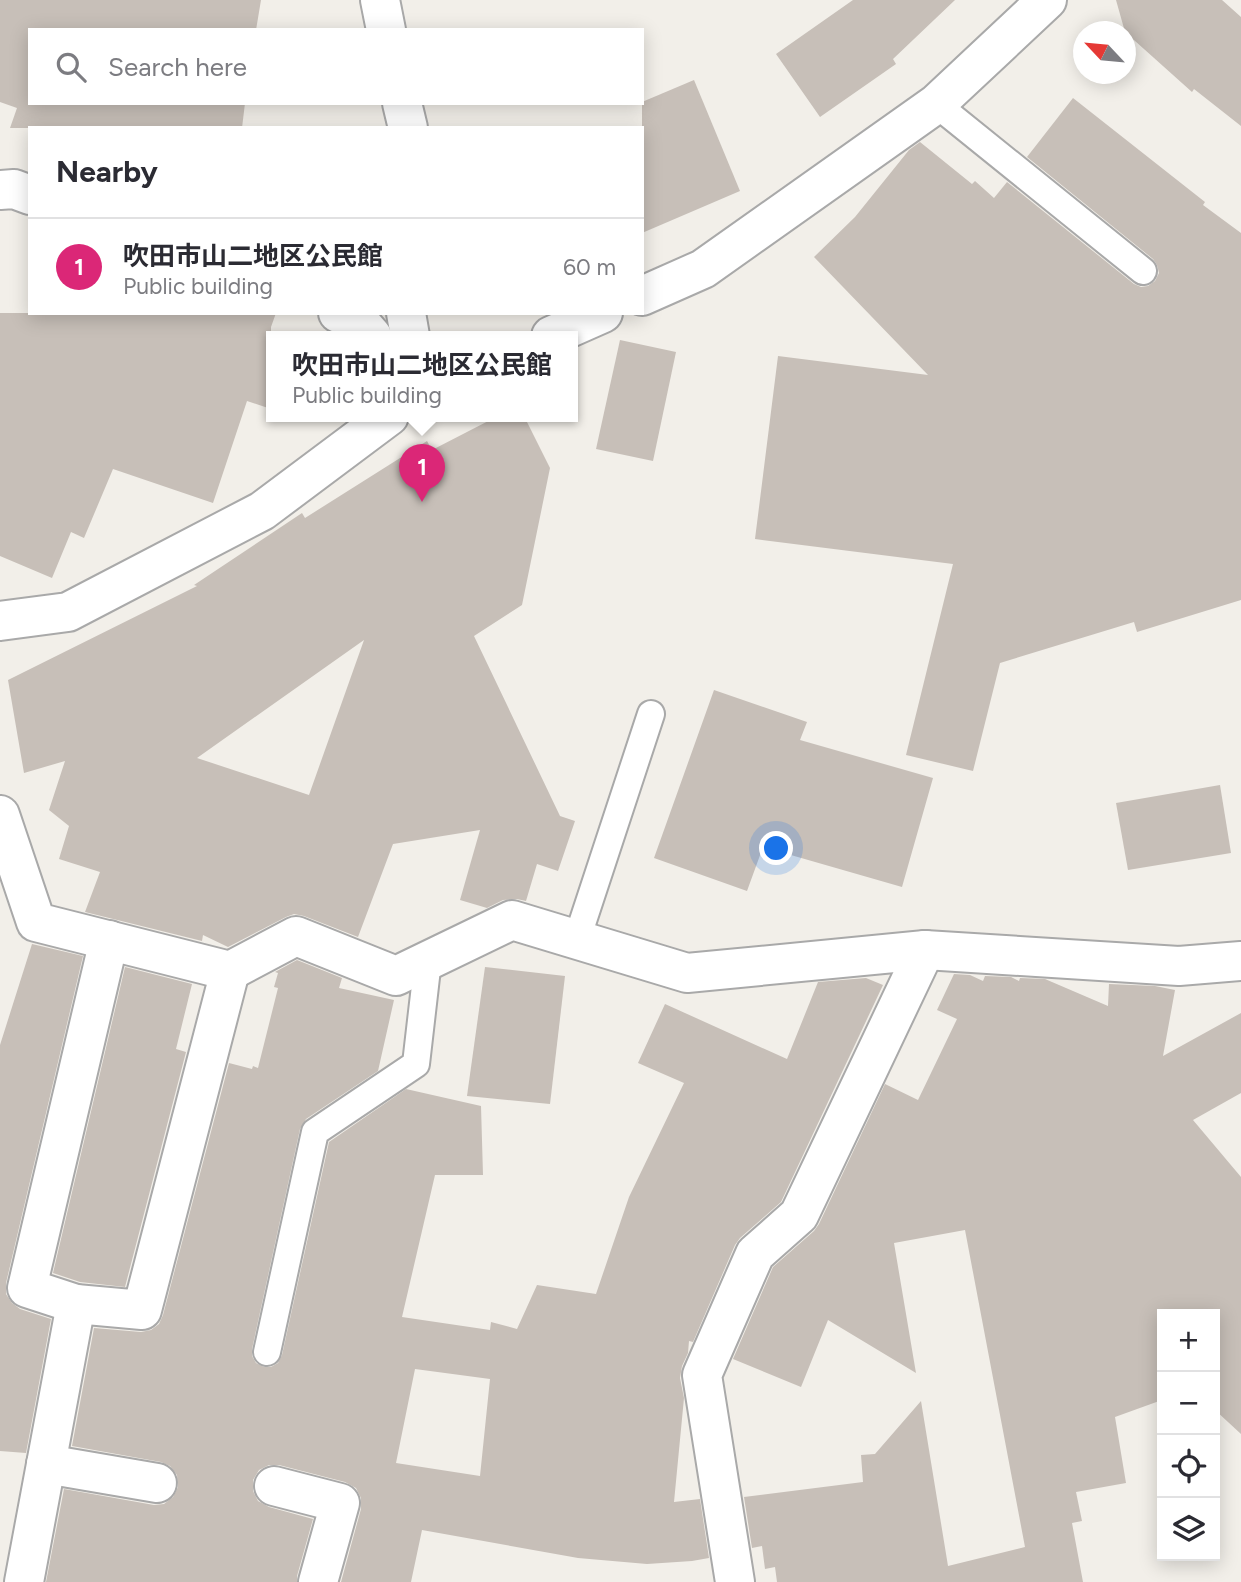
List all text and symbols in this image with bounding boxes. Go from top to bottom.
north arrow [1073,21,1136,84]
search box [28,28,644,105]
icon: search [52,48,90,86]
text: Search here [108,51,247,83]
text: Nearby [56,153,158,190]
text: 吹田市山二地区公民館 [123,240,383,272]
text: 1 [74,253,84,281]
text: 60 m [563,253,616,281]
text: Public building [123,272,273,300]
popup [266,331,578,422]
text: 吹田市山二地区公民館 [292,349,552,381]
text: Public building [292,381,442,409]
pin: 1 [399,444,445,502]
your location [759,831,793,865]
map controls [1157,1309,1220,1561]
button: + [1157,1309,1220,1372]
button: − [1157,1372,1220,1435]
button: locate [1157,1435,1220,1498]
button: layers [1157,1498,1220,1561]

